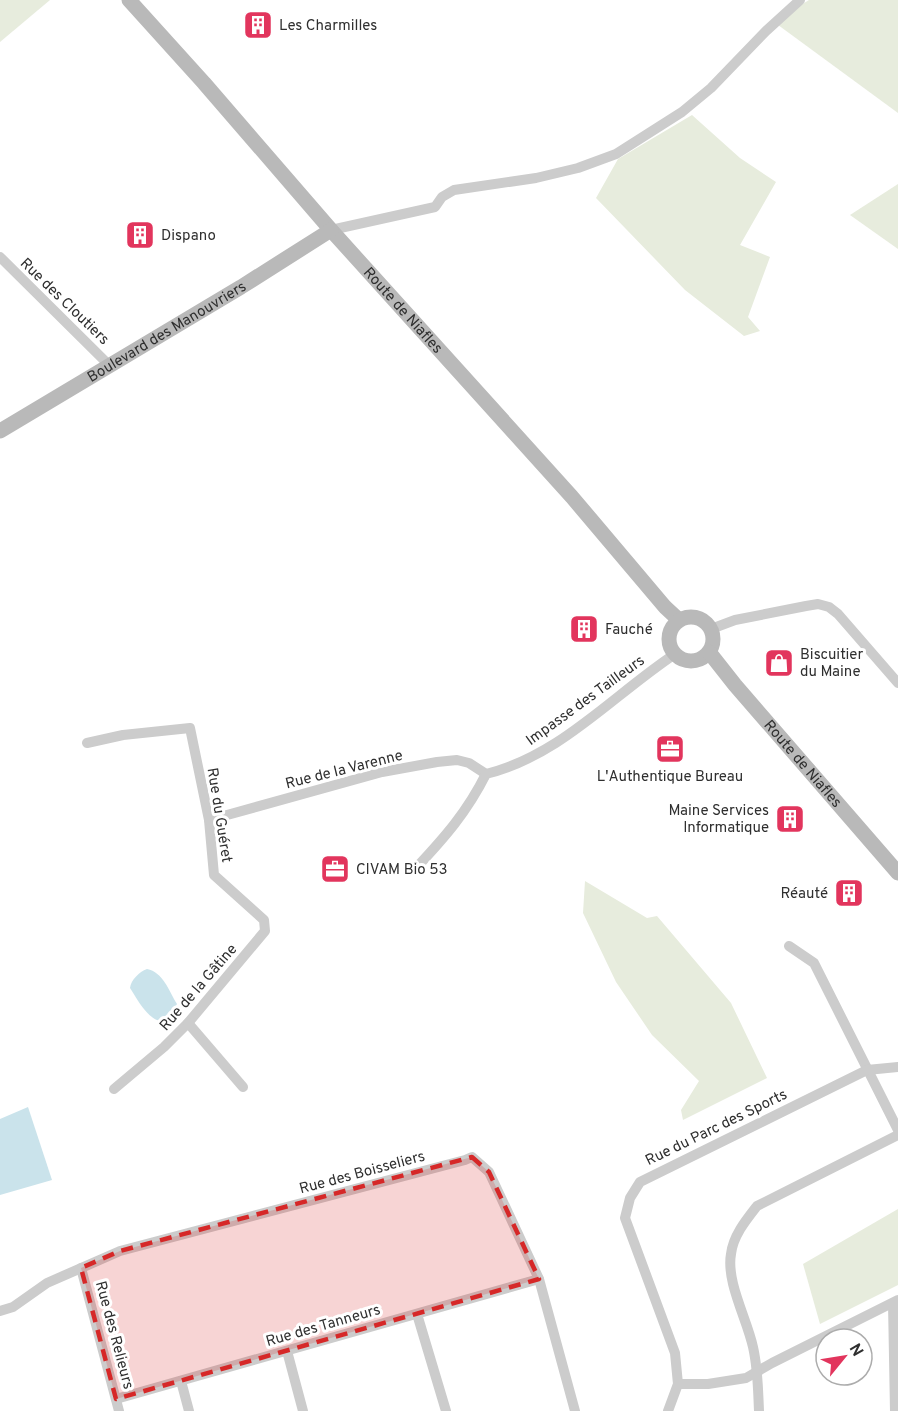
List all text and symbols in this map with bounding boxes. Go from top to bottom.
building icon: Les Charmilles [242,9,274,41]
place label: Les Charmilles [279,17,377,36]
building icon: Dispano [124,219,156,251]
place label: Dispano [161,227,216,246]
street label: Rue des Cloutiers [15,255,113,350]
street label: Route de Niafles [358,264,446,358]
street label: Boulevard des Manouvriers [84,278,251,388]
building icon: Fauché [568,613,600,645]
place label: Fauché [605,621,653,640]
place label: Biscuitier du Maine [800,646,864,682]
shop icon: Biscuitier du Maine [763,647,795,679]
street label: Impasse des Tailleurs [523,652,649,751]
street label: Route de Niafles [759,717,845,812]
office icon: L'Authentique Bureau [654,733,686,765]
street label: Rue de la Varenne [284,747,405,794]
street label: Rue du Guéret [202,766,235,864]
place label: L'Authentique Bureau [597,768,743,787]
place label: Maine Services Informatique [668,802,769,838]
building icon: Maine Services Informatique [774,803,806,835]
office icon: CIVAM Bio 53 [319,853,351,885]
place label: CIVAM Bio 53 [356,861,448,880]
building icon: Réauté [833,877,865,909]
place label: Réauté [780,885,828,904]
street label: Rue de la Gâtine [156,941,242,1035]
street label: Rue du Parc des Sports [643,1086,791,1171]
street label: Rue des Boisseliers [297,1148,427,1199]
street label: Rue des Relieurs [90,1279,137,1392]
street label: Rue des Tanneurs [264,1301,383,1352]
north arrow [814,1327,874,1387]
text: N [844,1341,867,1360]

